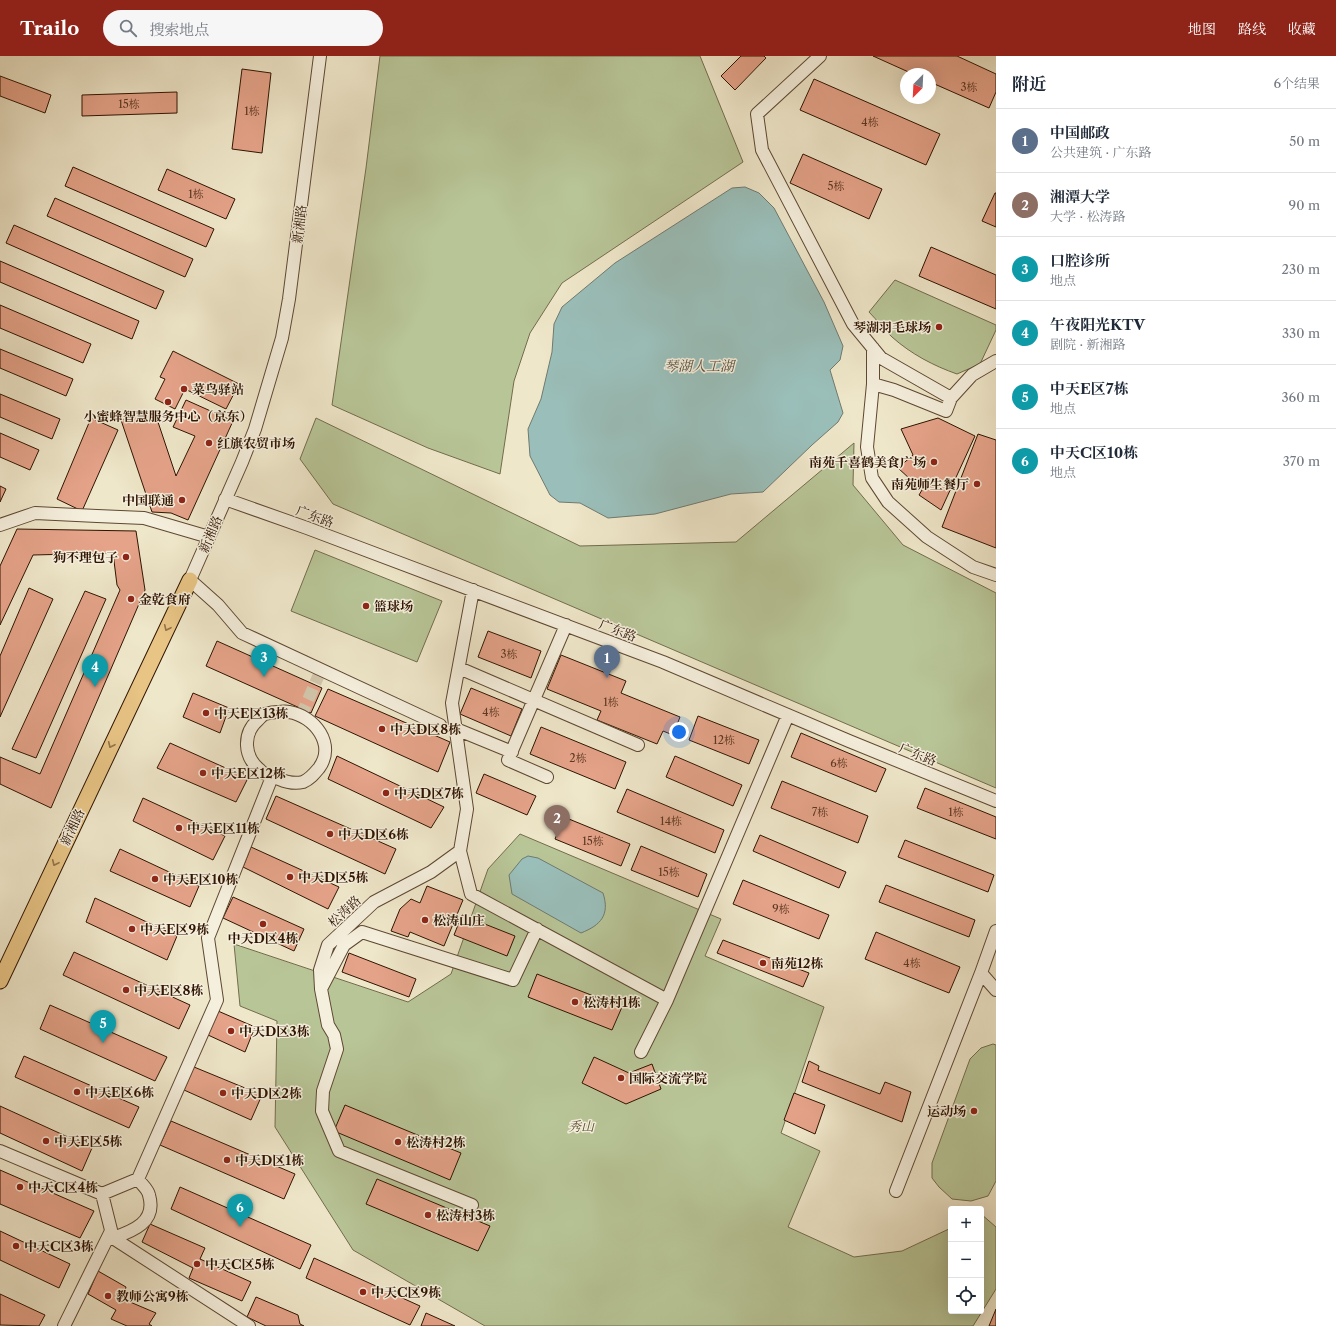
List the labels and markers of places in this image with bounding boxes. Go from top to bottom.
place label: 琴湖羽毛球场 [853,319,931,335]
marker: 琴湖羽毛球场 [934,322,944,332]
place label: 菜鸟驿站 [192,381,244,397]
marker: 菜鸟驿站 [179,384,189,394]
marker: 小蜜蜂智慧服务中心（京东） [163,397,173,407]
place label: 小蜜蜂智慧服务中心（京东） [83,408,253,424]
place label: 红旗农贸市场 [217,435,295,451]
marker: 红旗农贸市场 [204,438,214,448]
place label: 南苑千喜鹤美食广场 [809,454,926,470]
marker: 南苑千喜鹤美食广场 [929,457,939,467]
place label: 南苑师生餐厅 [891,476,969,492]
marker: 南苑师生餐厅 [972,479,982,489]
place label: 中国联通 [122,492,174,508]
marker: 中国联通 [177,495,187,505]
place label: 狗不理包子 [53,549,118,565]
marker: 狗不理包子 [121,552,131,562]
place label: 金乾食府 [139,591,191,607]
marker: 金乾食府 [126,594,136,604]
place label: 篮球场 [374,598,413,614]
marker: 篮球场 [361,601,371,611]
pin: 3 [251,644,277,677]
pin: 1 [594,645,620,678]
pin: 4 [82,654,108,687]
place label: 中天E区13栋 [214,705,289,721]
marker: 中天E区13栋 [201,708,211,718]
place label: 中天D区8栋 [390,721,461,737]
marker: 中天D区8栋 [377,724,387,734]
place label: 中天E区12栋 [211,765,286,781]
marker: 中天E区12栋 [198,768,208,778]
place label: 中天D区7栋 [394,785,464,801]
marker: 中天D区7栋 [381,788,391,798]
pin: 2 [544,805,570,838]
place label: 中天E区11栋 [187,820,260,836]
marker: 中天E区11栋 [174,823,184,833]
place label: 中天D区6栋 [338,826,409,842]
marker: 中天D区6栋 [325,829,335,839]
place label: 中天D区5栋 [298,869,368,885]
place label: 中天E区10栋 [163,871,238,887]
marker: 中天D区5栋 [285,872,295,882]
marker: 中天E区10栋 [150,874,160,884]
place label: 松涛山庄 [433,912,485,928]
marker: 松涛山庄 [420,915,430,925]
marker: 中天D区4栋 [258,919,268,929]
place label: 中天E区9栋 [140,921,209,937]
marker: 中天E区9栋 [127,924,137,934]
place label: 中天D区4栋 [228,930,299,946]
place label: 南苑12栋 [771,955,824,971]
marker: 南苑12栋 [758,958,768,968]
place label: 中天E区8栋 [134,982,203,998]
marker: 中天E区8栋 [121,985,131,995]
place label: 松涛村1栋 [583,994,641,1010]
marker: 松涛村1栋 [570,997,580,1007]
pin: 5 [90,1010,116,1043]
place label: 中天D区3栋 [239,1023,310,1039]
marker: 中天D区3栋 [226,1026,236,1036]
place label: 国际交流学院 [629,1070,707,1086]
marker: 国际交流学院 [616,1073,626,1083]
place label: 中天E区6栋 [85,1084,154,1100]
place label: 中天D区2栋 [231,1085,302,1101]
marker: 中天E区6栋 [72,1087,82,1097]
marker: 中天D区2栋 [218,1088,228,1098]
place label: 运动场 [927,1103,966,1119]
marker: 运动场 [969,1106,979,1116]
place label: 中天E区5栋 [54,1133,123,1149]
place label: 松涛村2栋 [406,1134,466,1150]
marker: 中天E区5栋 [41,1136,51,1146]
marker: 松涛村2栋 [393,1137,403,1147]
place label: 中天D区1栋 [235,1152,304,1168]
marker: 中天D区1栋 [222,1155,232,1165]
place label: 中天C区4栋 [28,1179,98,1195]
marker: 中天C区4栋 [15,1182,25,1192]
pin: 6 [227,1194,253,1227]
place label: 松涛村3栋 [436,1207,495,1223]
marker: 松涛村3栋 [423,1210,433,1220]
place label: 中天C区3栋 [24,1238,94,1254]
marker: 中天C区3栋 [11,1241,21,1251]
place label: 中天C区5栋 [205,1256,275,1272]
marker: 中天C区5栋 [192,1259,202,1269]
place label: 中天C区9栋 [371,1284,441,1300]
marker: 中天C区9栋 [358,1287,368,1297]
place label: 教师公寓9栋 [116,1288,189,1304]
marker: 教师公寓9栋 [103,1291,113,1301]

